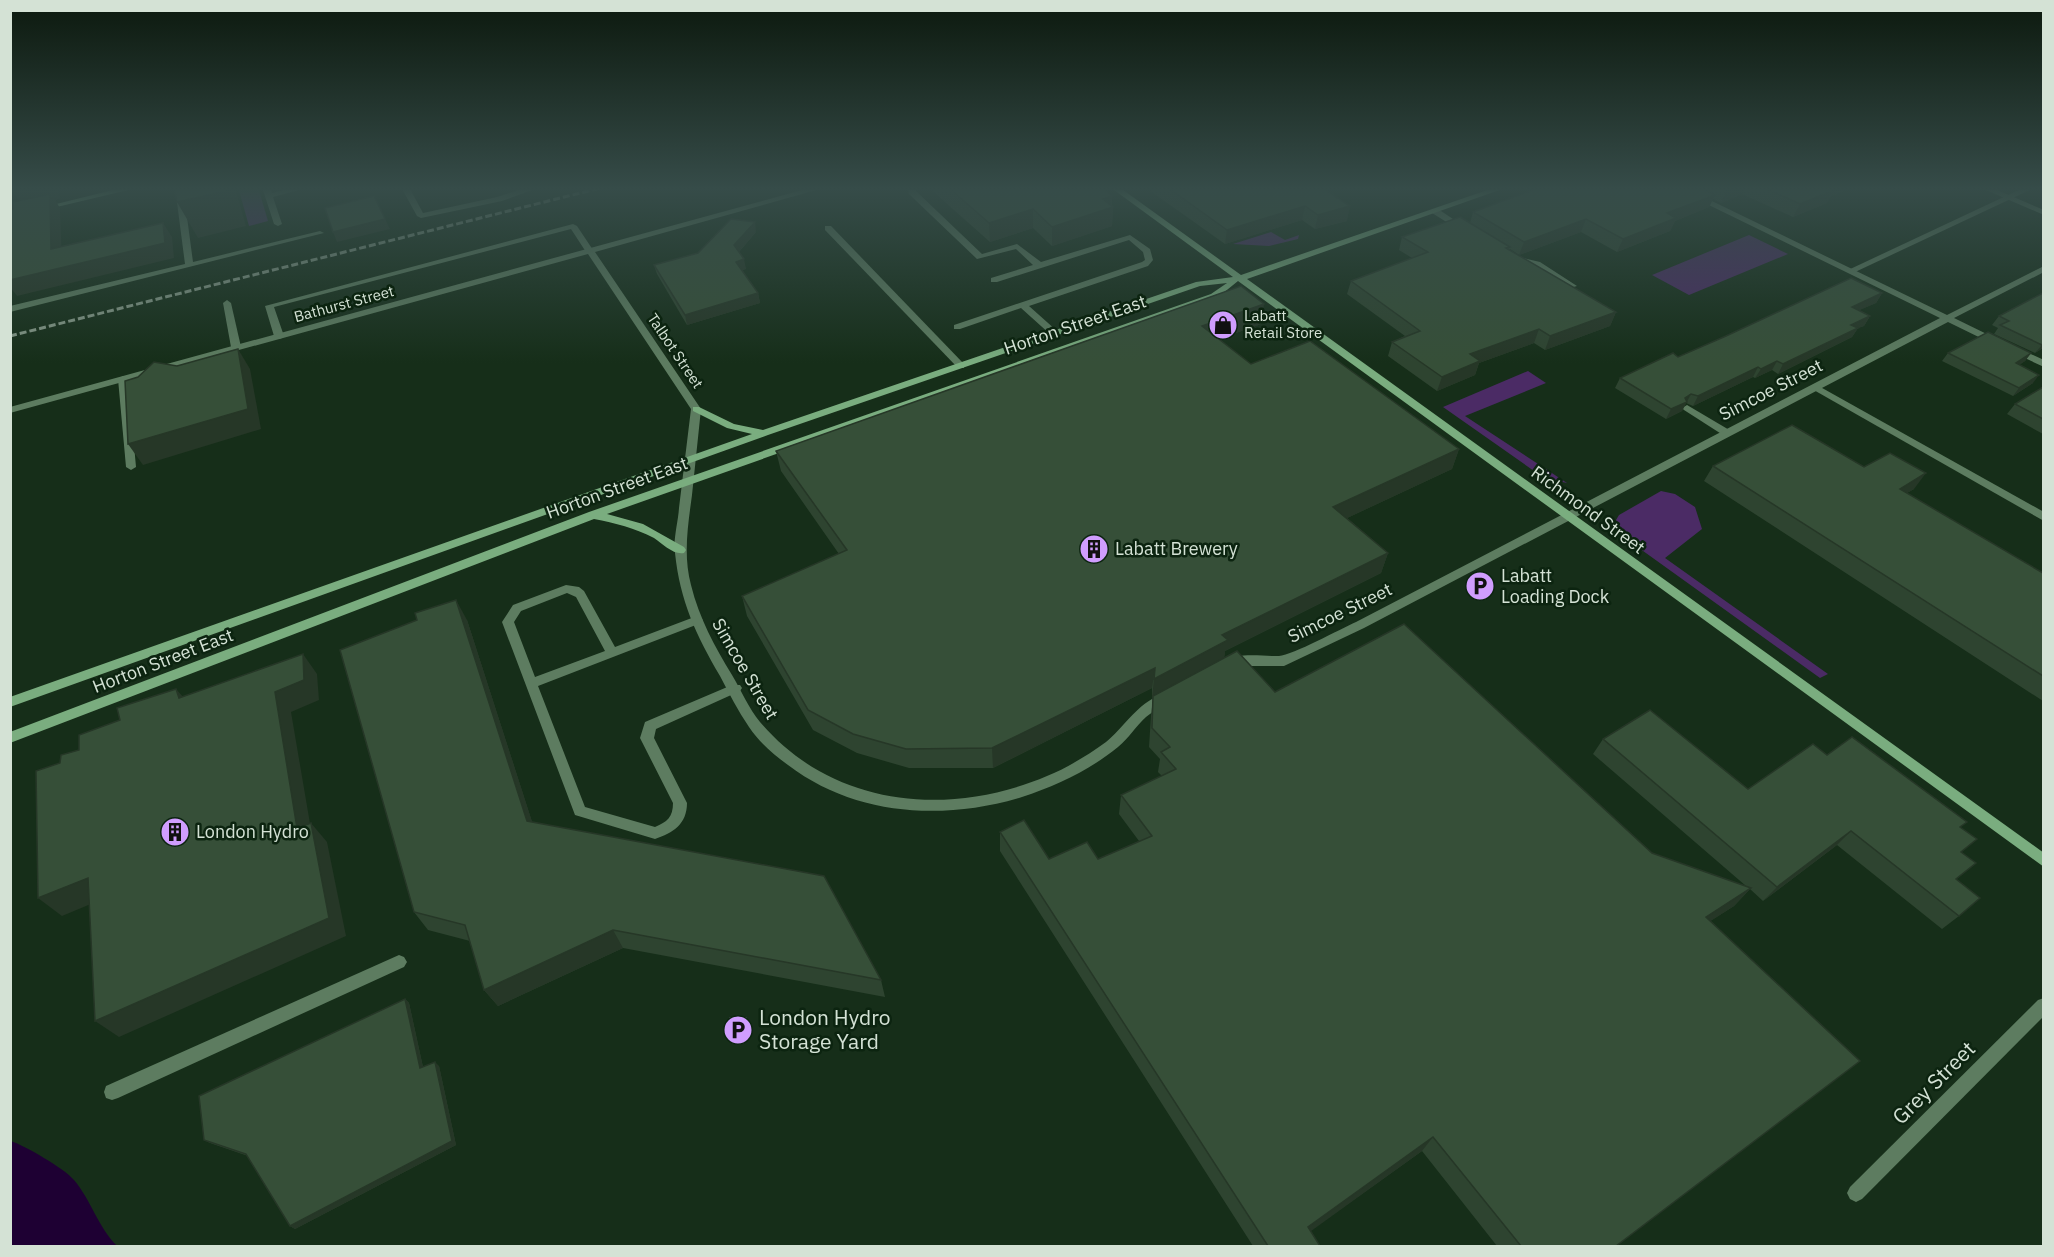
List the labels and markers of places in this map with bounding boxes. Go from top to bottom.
place label: Labatt Retail Store [1244,306,1322,342]
shop icon: Labatt Retail Store [1207,309,1239,341]
building icon: Labatt Brewery [1078,533,1110,565]
place label: Labatt Brewery [1115,537,1238,560]
place label: Labatt Loading Dock [1501,564,1610,608]
parking icon: Labatt Loading Dock [1464,570,1496,602]
building icon: London Hydro [159,816,191,848]
place label: London Hydro [196,820,309,843]
place label: London Hydro Storage Yard [759,1003,891,1055]
parking icon: London Hydro Storage Yard [722,1014,754,1046]

